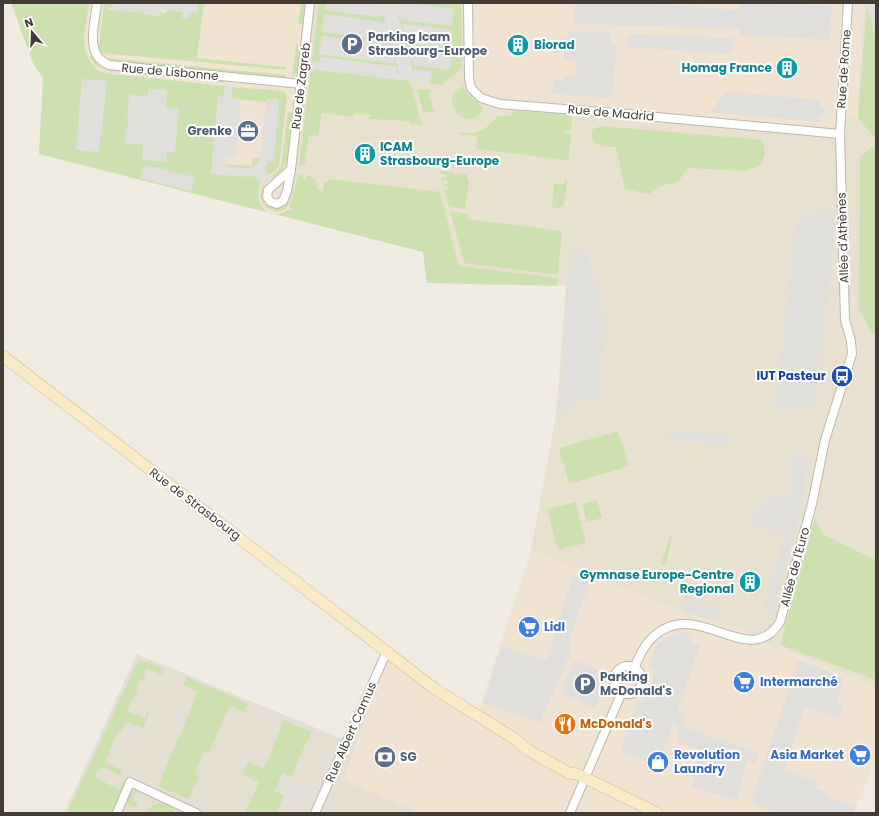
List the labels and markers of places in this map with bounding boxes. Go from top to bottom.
place label: Parking Icam Strasbourg-Europe [368,28,488,59]
parking icon: Parking Icam Strasbourg-Europe [339,31,365,57]
building icon: Biorad [505,32,531,58]
place label: Biorad [534,36,575,53]
building icon: Homag France [774,55,800,81]
place label: Homag France [681,59,773,76]
office icon: Grenke [235,118,261,144]
place label: Grenke [187,122,233,139]
place label: ICAM Strasbourg-Europe [380,138,500,169]
building icon: ICAM Strasbourg-Europe [352,141,378,167]
bus stop icon: IUT Pasteur [829,363,855,389]
place label: IUT Pasteur [757,367,826,384]
place label: Gymnase Europe-Centre Regional [580,566,735,597]
building icon: Gymnase Europe-Centre Regional [737,569,763,595]
supermarket icon: Lidl [516,614,542,640]
place label: Lidl [544,618,565,635]
place label: Parking McDonald's [600,668,672,699]
supermarket icon: Intermarché [731,669,757,695]
parking icon: Parking McDonald's [572,671,598,697]
place label: Intermarché [760,673,838,690]
restaurant icon: McDonald's [552,711,578,737]
place label: McDonald's [580,715,652,732]
supermarket icon: Asia Market [847,742,873,768]
bank icon: SG [372,744,398,770]
place label: Revolution Laundry [674,746,740,777]
place label: Asia Market [770,746,844,763]
place label: SG [400,748,417,765]
shop icon: Revolution Laundry [645,749,671,775]

